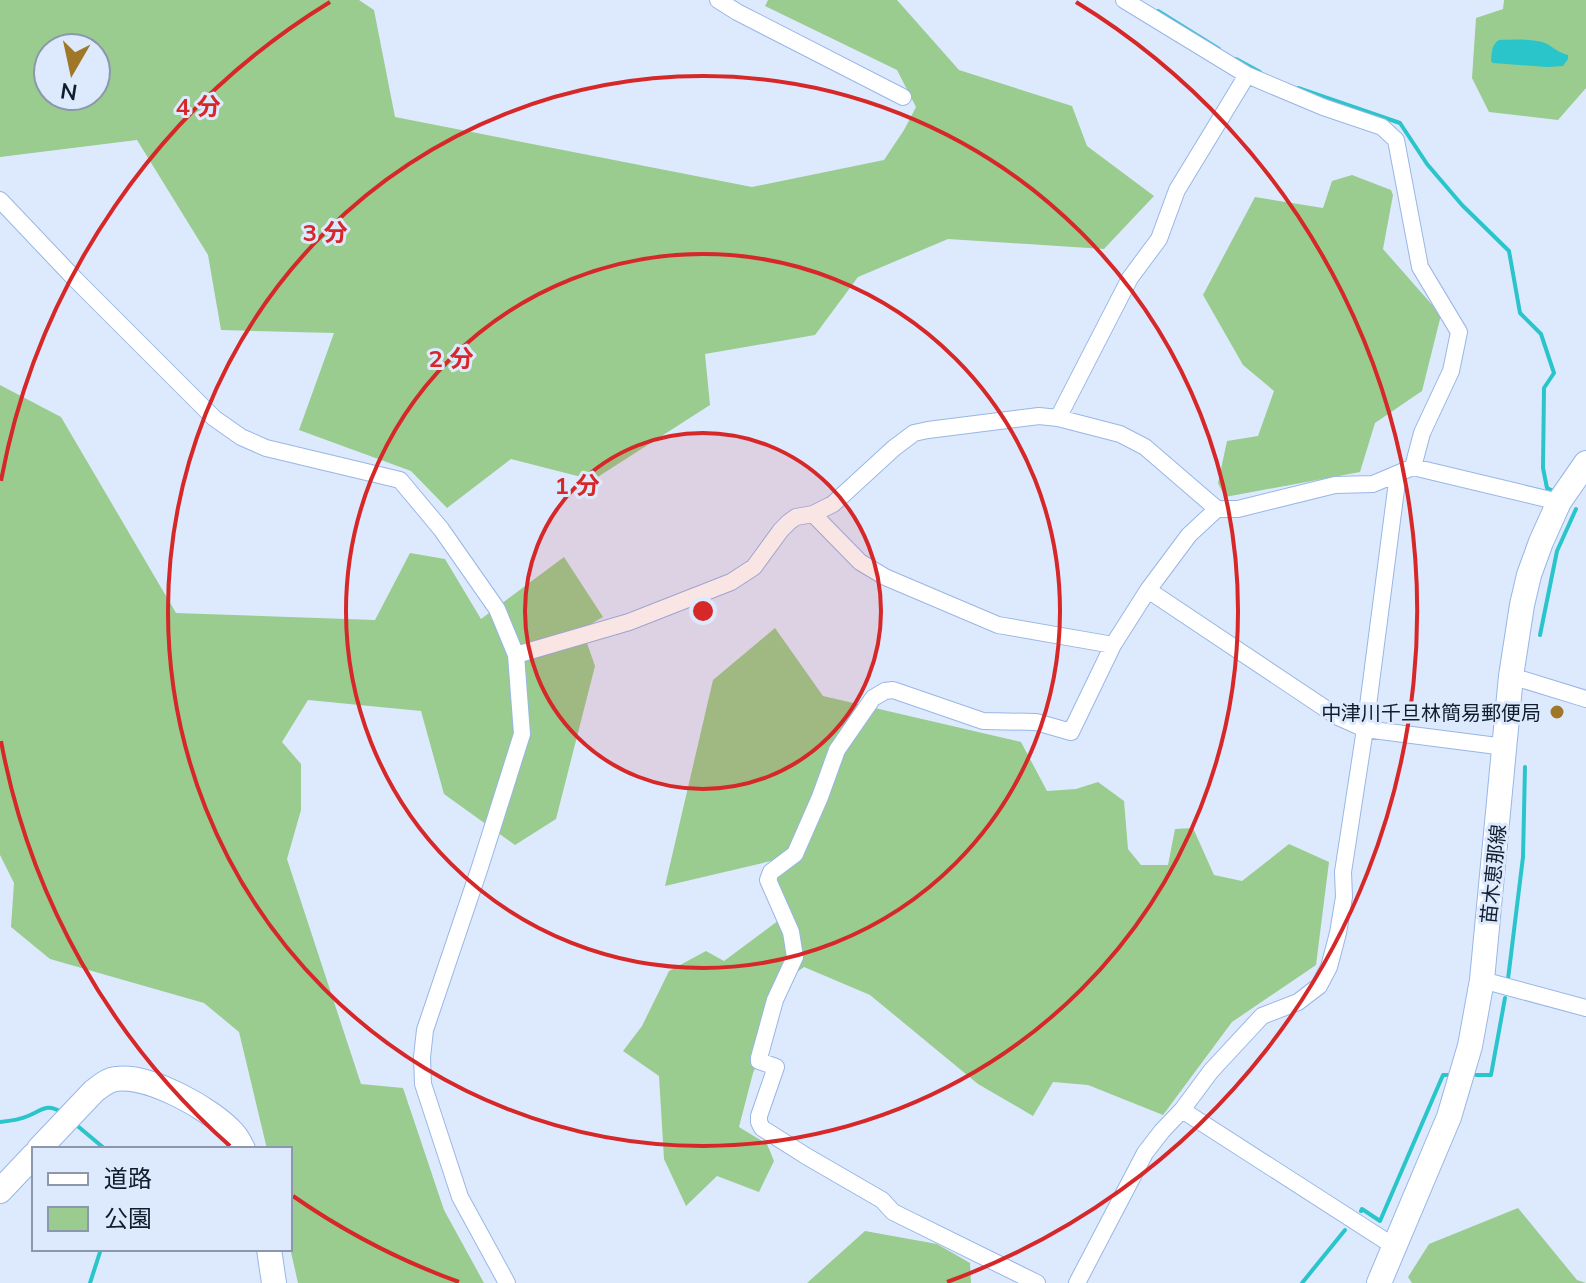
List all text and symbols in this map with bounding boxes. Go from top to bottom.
north arrow [32,32,112,112]
text: N [58,77,79,107]
text: 4 分 [176,91,220,121]
text: 3 分 [303,217,347,247]
text: 2 分 [429,343,473,373]
text: 1 分 [555,470,599,500]
centre of rings [689,597,717,625]
place label: 中津川千旦林簡易郵便局 [1321,700,1541,725]
marker: 中津川千旦林簡易郵便局 [1548,703,1566,721]
street label: 苗木恵那線 [1475,823,1511,925]
legend [32,1147,292,1251]
text: 道路 [104,1163,152,1193]
text: 公園 [104,1203,152,1233]

